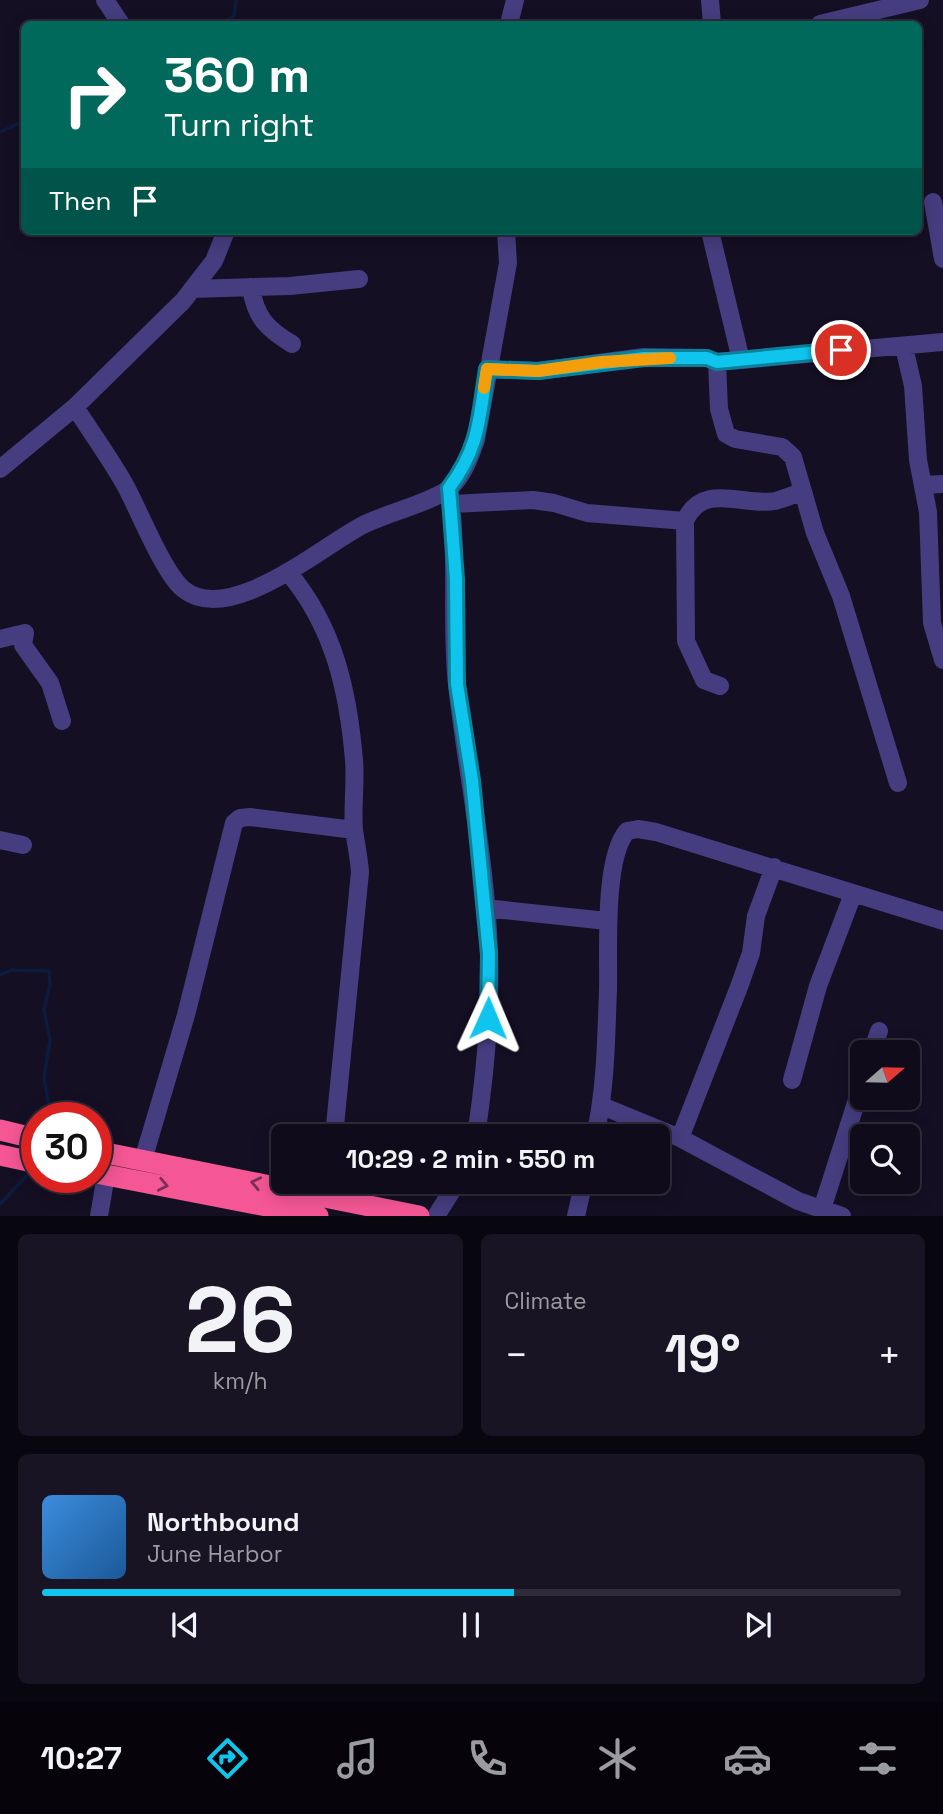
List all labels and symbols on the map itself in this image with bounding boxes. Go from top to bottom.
pin [811,320,871,380]
position arrow [451,981,525,1055]
north arrow [850,1040,920,1110]
speed limit sign: 30 [21,1102,112,1193]
one-way arrow [157,1177,169,1192]
one-way arrow [250,1177,262,1192]

